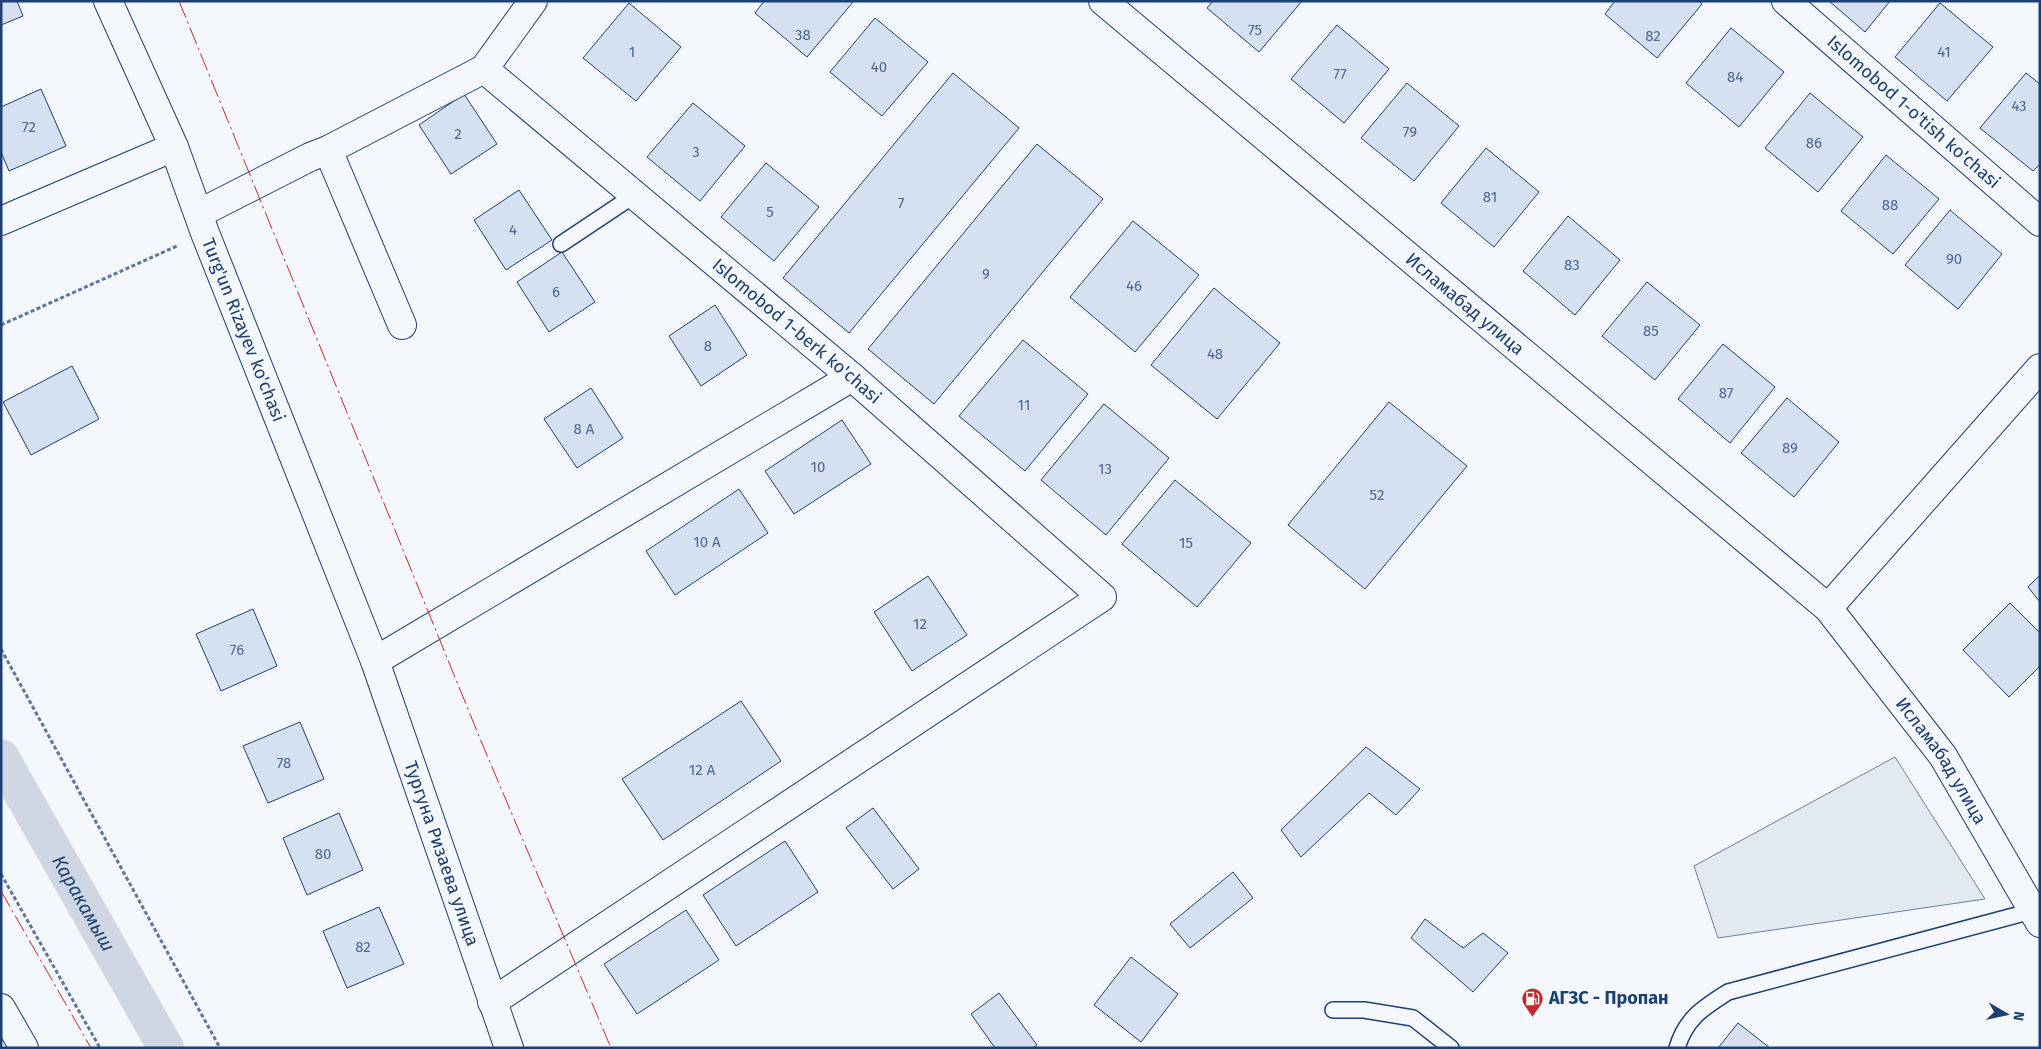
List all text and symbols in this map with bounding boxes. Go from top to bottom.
house number: 75 [1248,21,1262,39]
house number: 38 [795,26,811,44]
house number: 82 [1645,27,1661,45]
street label: Islomobod 1-o'tish ko'chasi [1822,31,2005,193]
house number: 1 [629,43,635,61]
house number: 41 [1937,43,1951,61]
house number: 40 [871,58,887,76]
house number: 77 [1333,65,1347,83]
house number: 84 [1727,68,1743,86]
house number: 43 [2011,97,2027,115]
house number: 72 [22,118,36,136]
house number: 79 [1403,123,1417,141]
house number: 2 [454,125,462,143]
house number: 86 [1806,134,1822,152]
house number: 3 [692,143,700,161]
house number: 81 [1483,188,1497,206]
house number: 7 [898,194,905,212]
house number: 88 [1882,196,1898,214]
house number: 5 [766,203,774,221]
house number: 4 [509,221,517,239]
street label: Turg'un Rizayev ko'chasi [197,235,290,425]
street label: Исламабад улица [1401,248,1529,360]
house number: 90 [1946,250,1962,268]
street label: Islomobod 1-berk ko'chasi [708,254,886,408]
house number: 83 [1564,256,1580,274]
house number: 9 [982,265,990,283]
house number: 46 [1126,277,1142,295]
house number: 6 [552,283,560,301]
house number: 85 [1643,322,1659,340]
house number: 8 [704,337,712,355]
house number: 48 [1207,345,1223,363]
house number: 87 [1719,384,1734,402]
house number: 11 [1018,396,1030,414]
house number: 8 A [574,420,595,438]
house number: 89 [1782,439,1798,457]
house number: 10 [811,458,825,476]
house number: 13 [1098,460,1112,478]
house number: 52 [1370,486,1384,504]
house number: 10 A [693,533,721,551]
house number: 15 [1179,534,1193,552]
house number: 12 [913,615,927,633]
house number: 76 [230,641,244,659]
street label: Исламабад улица [1891,693,1991,828]
house number: 78 [277,754,291,772]
street label: Тургуна Ризаева улица [400,758,484,949]
house number: 12 A [689,761,716,779]
house number: 80 [315,845,331,863]
water label: Каракамыш [47,851,120,956]
house number: 82 [355,938,371,956]
fuel station icon: АГЗС - Пропан [1521,986,1545,1017]
place label: АГЗС - Пропан [1548,987,1669,1009]
north arrow [1981,989,2031,1039]
text: N [2009,1010,2027,1022]

